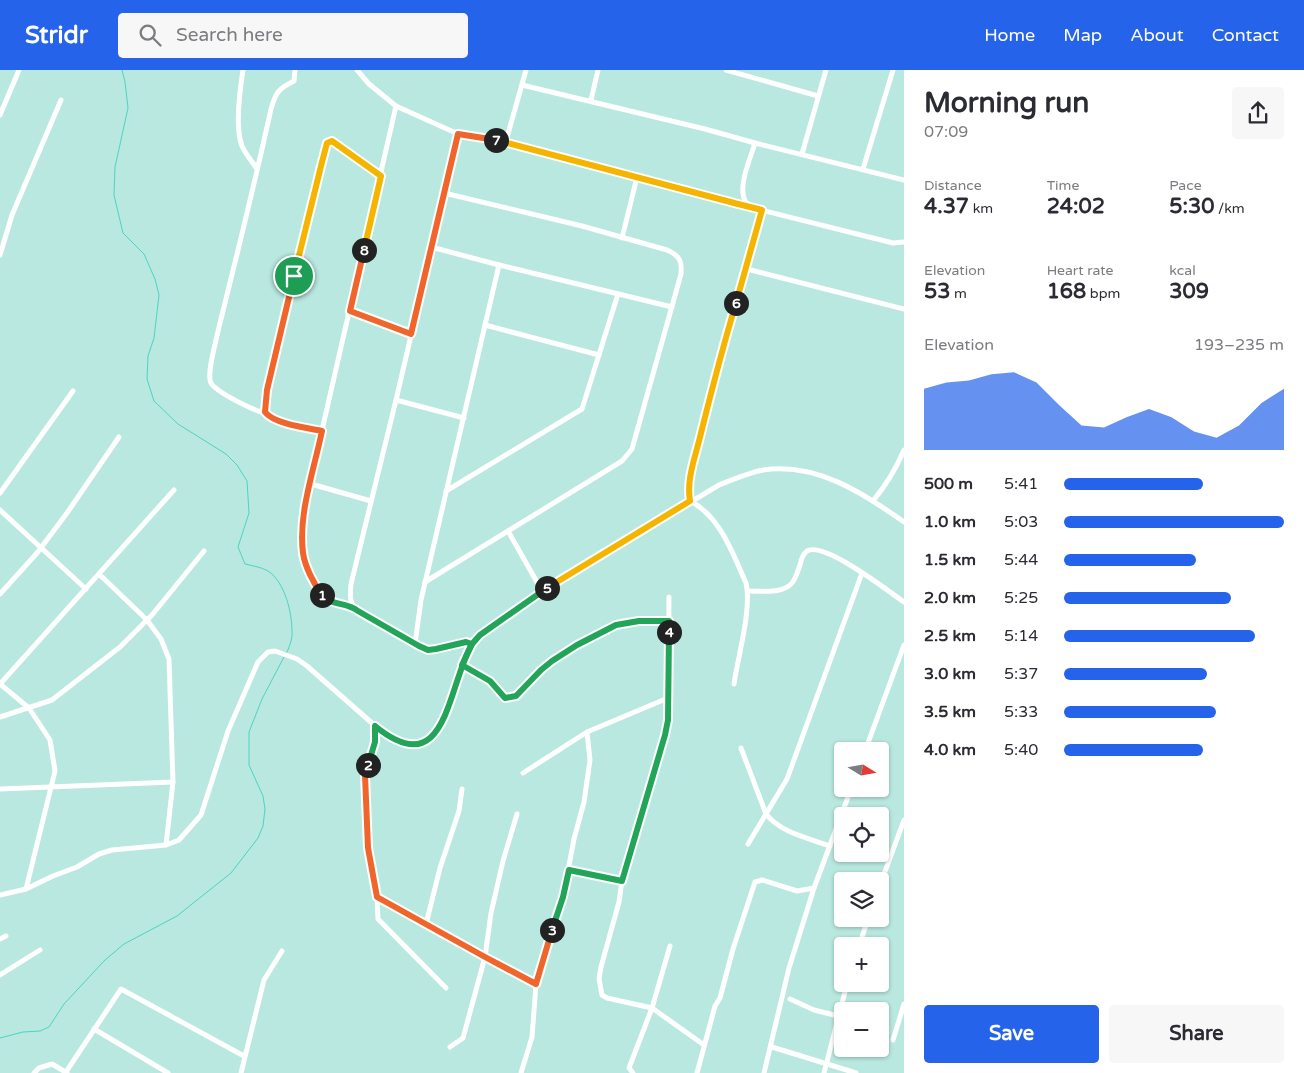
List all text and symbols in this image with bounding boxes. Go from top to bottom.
search box [118,13,468,58]
text: Stridr [25,21,88,50]
icon: search [136,21,164,49]
text: Search here [176,24,283,46]
text: Home [984,24,1035,46]
text: Map [1063,24,1102,46]
text: About [1130,24,1184,46]
text: Contact [1212,24,1279,46]
text: Morning run [924,86,1089,120]
button: share [1232,87,1284,139]
text: 07:09 [924,122,968,142]
pin: 7 [484,128,508,152]
text: 7 [492,132,501,149]
text: Distance [924,177,982,194]
text: Time [1047,177,1079,194]
text: Pace [1169,177,1202,194]
text: 4.37 [924,194,969,219]
text: 24:02 [1047,194,1105,219]
text: 5:30 [1169,194,1214,219]
text: km [969,200,993,217]
text: /km [1214,200,1245,217]
pin: 8 [352,238,376,262]
text: 8 [360,242,369,259]
pin [273,255,315,297]
icon: arrive [280,262,308,290]
text: Elevation [924,262,985,279]
text: Heart rate [1047,262,1113,279]
text: kcal [1169,262,1196,279]
text: 53 [924,279,950,304]
text: 168 [1047,279,1086,304]
text: 309 [1169,279,1209,304]
text: m [950,285,967,302]
text: bpm [1086,285,1120,302]
pin: 6 [724,290,748,316]
text: 6 [732,295,741,312]
text: Elevation [924,335,994,355]
text: 193–235 m [1194,335,1284,355]
text: 500 m [924,474,973,494]
text: 5:41 [1004,474,1038,494]
text: 1.0 km [924,512,976,532]
text: 5:03 [1004,512,1038,532]
text: 1.5 km [924,550,976,570]
text: 5:44 [1004,550,1038,570]
pin: 5 [534,576,560,600]
text: 5 [543,580,552,597]
pin: 1 [310,582,334,608]
text: 1 [318,587,327,604]
text: 2.0 km [924,588,976,608]
text: 5:25 [1004,588,1038,608]
pin: 4 [656,620,682,644]
text: 4 [665,624,674,641]
text: 2.5 km [924,626,976,646]
text: 5:14 [1004,626,1038,646]
text: 3.0 km [924,664,976,684]
text: 5:37 [1004,664,1038,684]
text: 3.5 km [924,702,976,722]
text: 5:33 [1004,702,1038,722]
text: 4.0 km [924,740,976,760]
text: 5:40 [1004,740,1038,760]
north arrow [834,742,889,798]
map controls [834,742,889,1057]
pin: 2 [356,752,380,778]
text: 2 [364,757,373,774]
button: locate [834,807,889,862]
button: layers [834,872,889,927]
pin: 3 [540,918,564,942]
text: 3 [548,922,557,939]
button: + [834,937,889,992]
button: − [834,1002,889,1057]
button: Save [924,1005,1099,1063]
button: Share [1109,1005,1284,1063]

